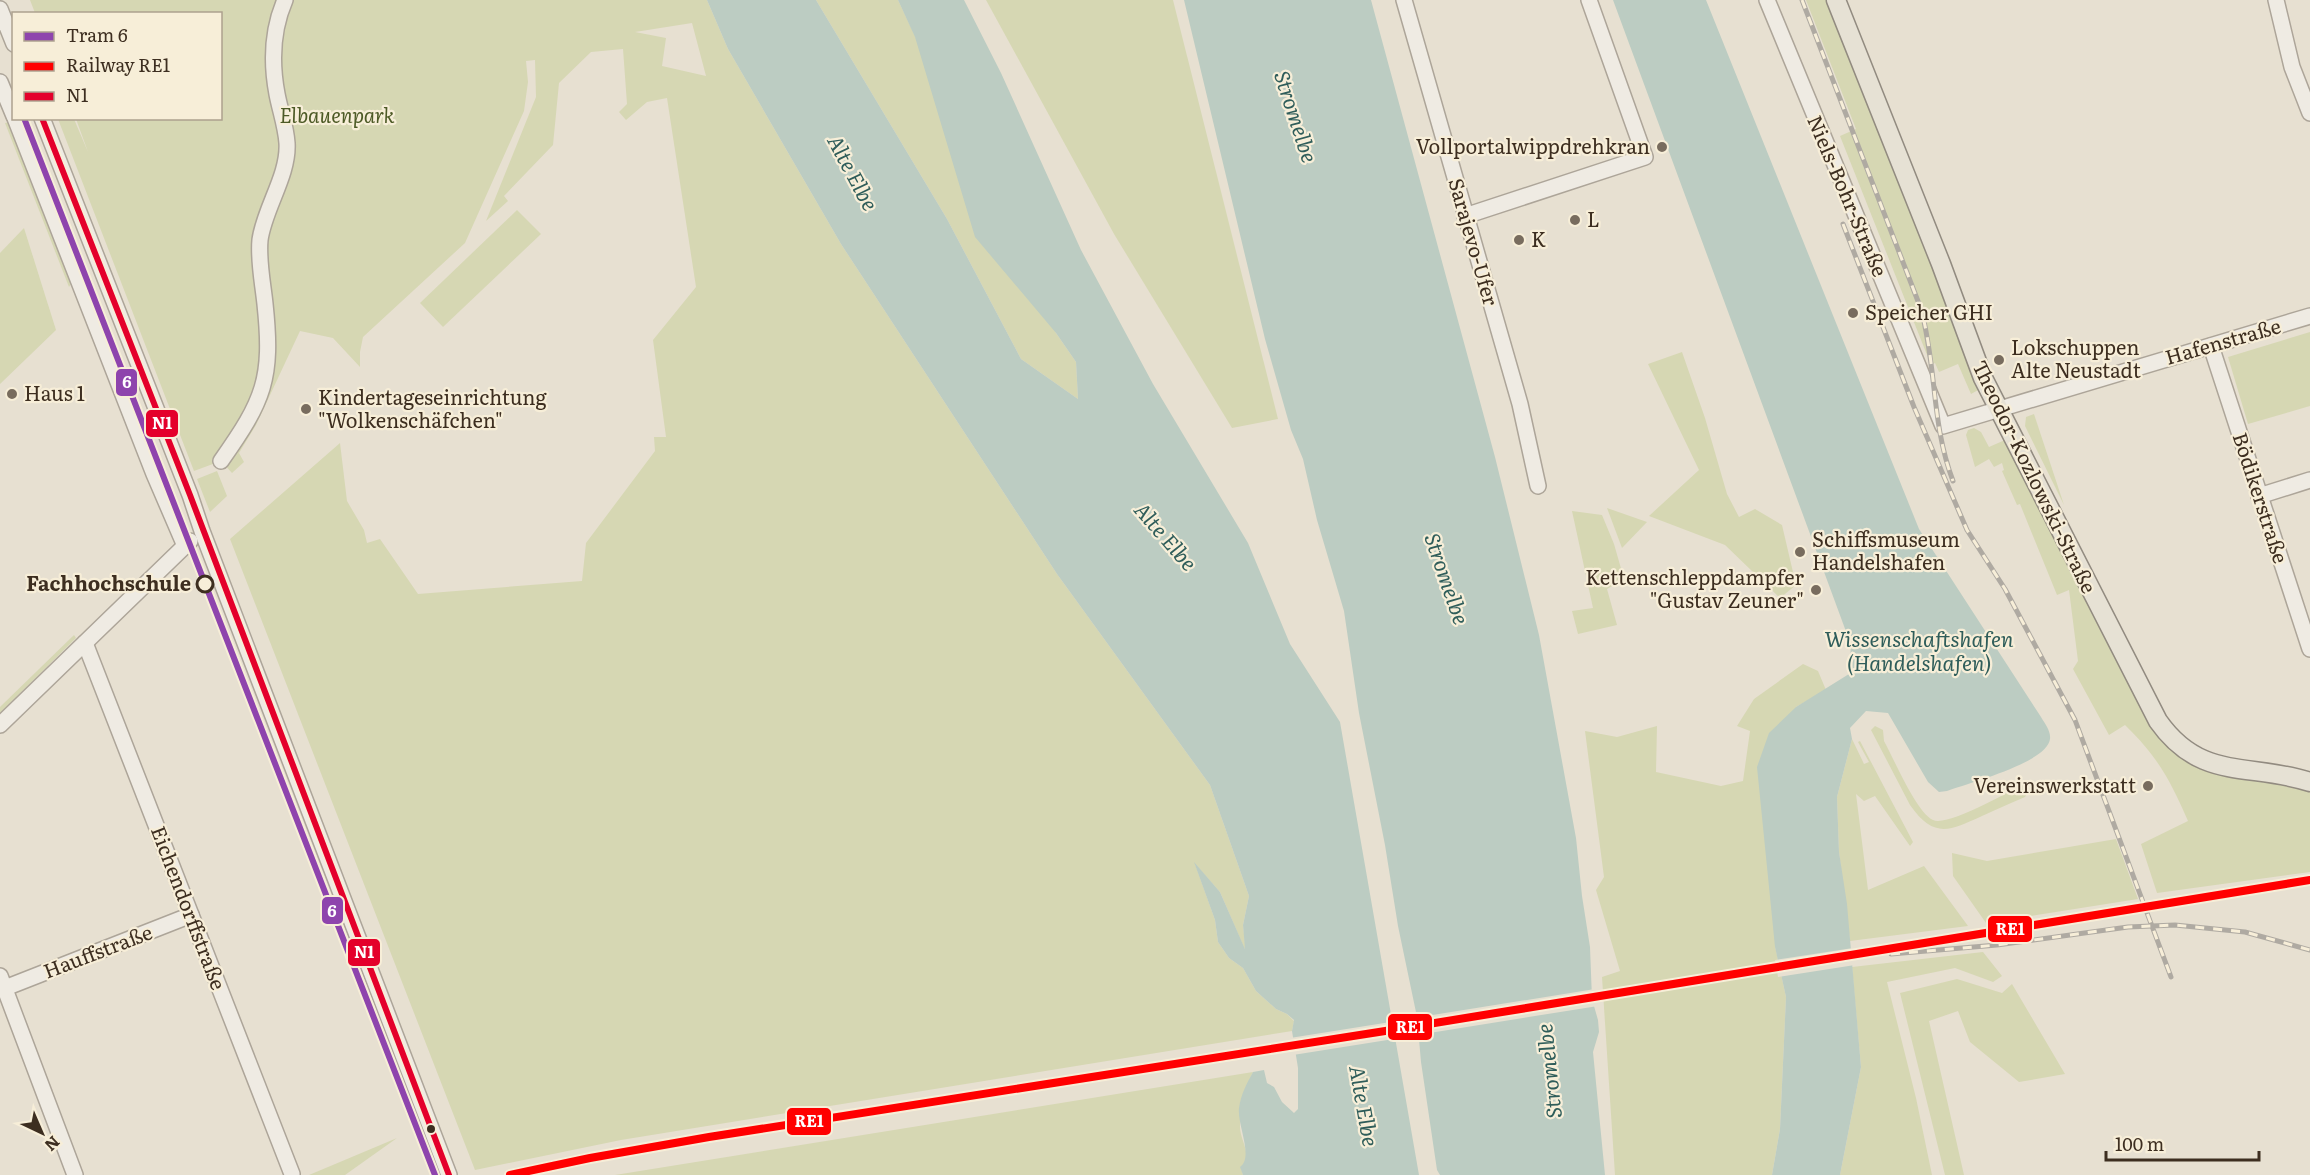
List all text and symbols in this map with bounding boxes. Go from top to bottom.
legend [12,12,222,120]
text: Tram 6 [66,21,128,48]
text: Railway RE1 [66,51,170,78]
water label: Stromelbe [1268,66,1327,166]
text: N1 [66,81,88,108]
park label: Elbauenpark [279,99,395,129]
street label: Niels-Bohr-Straße [1801,110,1896,281]
water label: Alte Elbe [821,128,887,215]
place label: Vollportalwippdrehkran [1416,130,1650,160]
marker: Vollportalwippdrehkran [1655,140,1669,154]
street label: Sarajevo-Ufer [1442,174,1508,309]
place label: L [1587,203,1600,233]
marker: L [1568,213,1582,227]
place label: K [1531,223,1546,253]
marker: K [1512,233,1526,247]
place label: Speicher GHI [1865,296,1993,326]
marker: Speicher GHI [1846,306,1860,320]
street label: Hafenstraße [2161,309,2284,371]
place label: Lokschuppen Alte Neustadt [2011,331,2141,384]
marker: Lokschuppen Alte Neustadt [1992,353,2006,367]
street label: Theodor-Kozlowski-Straße [1966,355,2105,598]
line badge: 6 [115,368,138,397]
text: 6 [122,369,132,393]
place label: Haus 1 [24,377,85,407]
place label: Kindertageseinrichtung "Wolkenschäfchen" [318,381,548,434]
marker: Haus 1 [5,387,19,401]
marker: Kindertageseinrichtung "Wolkenschäfchen" [299,402,313,416]
line badge: N1 [145,409,179,438]
text: N1 [152,410,172,434]
street label: Bödikerstraße [2227,428,2297,567]
water label: Alte Elbe [1128,494,1206,577]
place label: Schiffsmuseum Handelshafen [1812,523,1960,576]
water label: Stromelbe [1418,528,1478,628]
marker: Schiffsmuseum Handelshafen [1793,545,1807,559]
place label: Kettenschleppdampfer "Gustav Zeuner" [1585,561,1805,614]
place label: Fachhochschule [26,567,191,597]
marker: Fachhochschule [196,575,214,593]
marker: Kettenschleppdampfer "Gustav Zeuner" [1809,583,1823,597]
water label: Wissenschaftshafen (Handelshafen) [1824,622,2014,677]
place label: Vereinswerkstatt [1973,769,2136,799]
marker: Vereinswerkstatt [2141,779,2155,793]
street label: Eichendorffstraße [145,821,235,994]
line badge: 6 [321,896,344,925]
text: 6 [327,898,337,922]
line badge: RE1 [1987,915,2033,943]
street label: Hauffstraße [38,916,156,985]
text: RE1 [1995,916,2025,940]
line badge: N1 [347,938,381,967]
text: N1 [354,939,374,963]
line badge: RE1 [1387,1013,1433,1041]
text: RE1 [1395,1014,1425,1038]
water label: Stromelbe [1527,1022,1568,1120]
water label: Alte Elbe [1343,1062,1388,1149]
north arrow [12,1103,72,1163]
line badge: RE1 [786,1107,832,1136]
text: RE1 [794,1108,824,1132]
unlabelled marker [425,1123,437,1135]
scale bar [2106,1124,2259,1162]
text: 100 m [2115,1130,2164,1157]
text: N [40,1131,66,1158]

